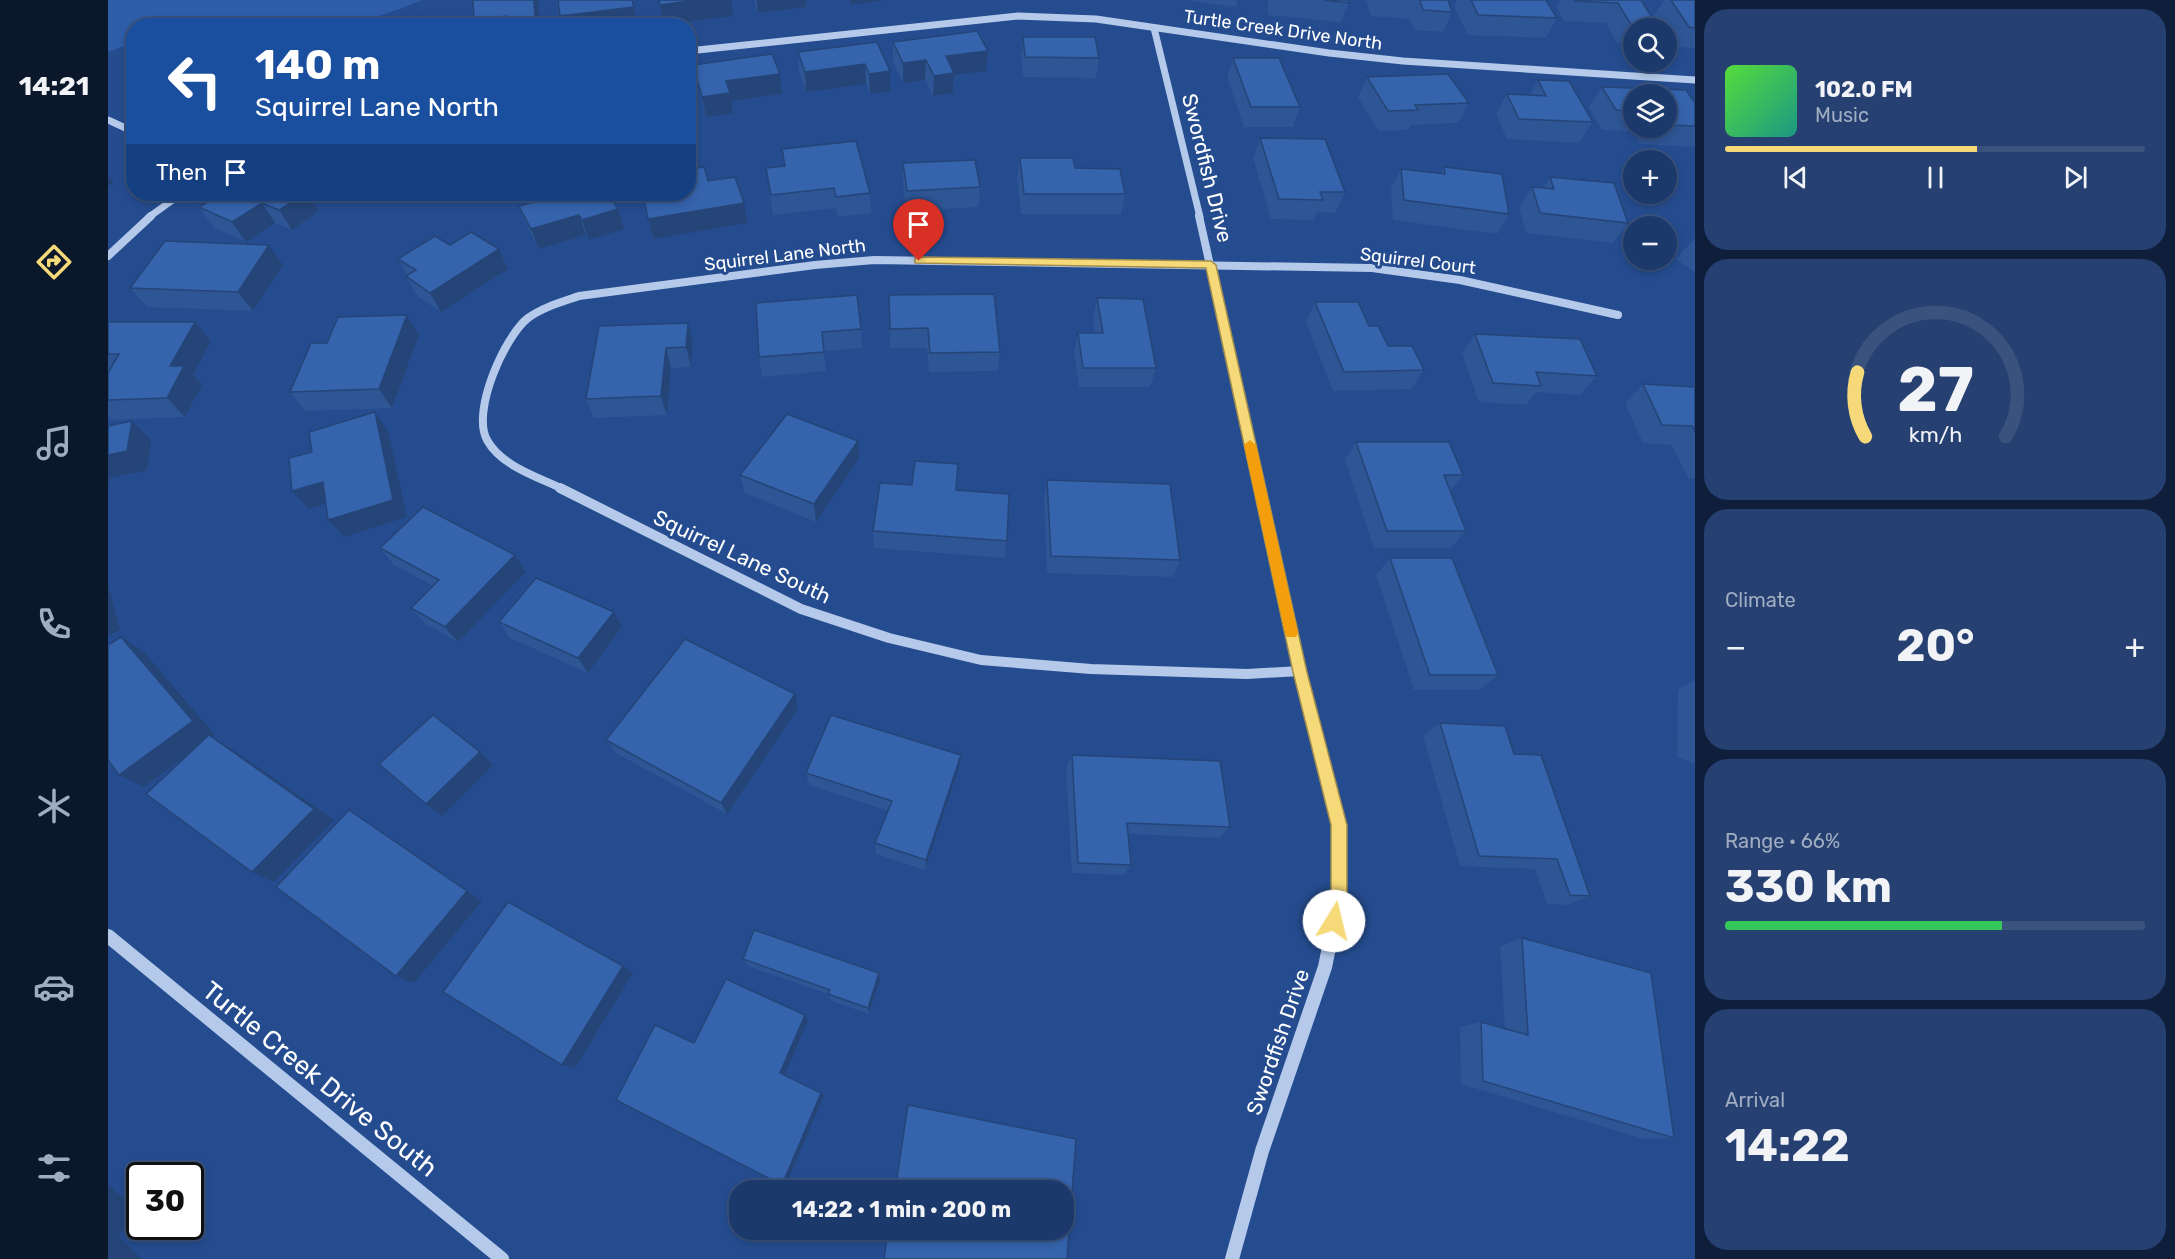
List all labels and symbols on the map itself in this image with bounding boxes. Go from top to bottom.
street label: Turtle Creek Drive North [1182,5,1384,55]
street label: Swordfish Drive [1177,91,1238,245]
pin [893,199,944,261]
street label: Squirrel Lane North [703,234,867,276]
street label: Squirrel Court [1359,243,1477,279]
street label: Squirrel Lane South [650,504,835,609]
position arrow [1302,889,1366,953]
street label: Swordfish Drive [1241,966,1314,1118]
street label: Turtle Creek Drive South [196,975,443,1184]
speed limit sign: 30 [126,1162,204,1240]

